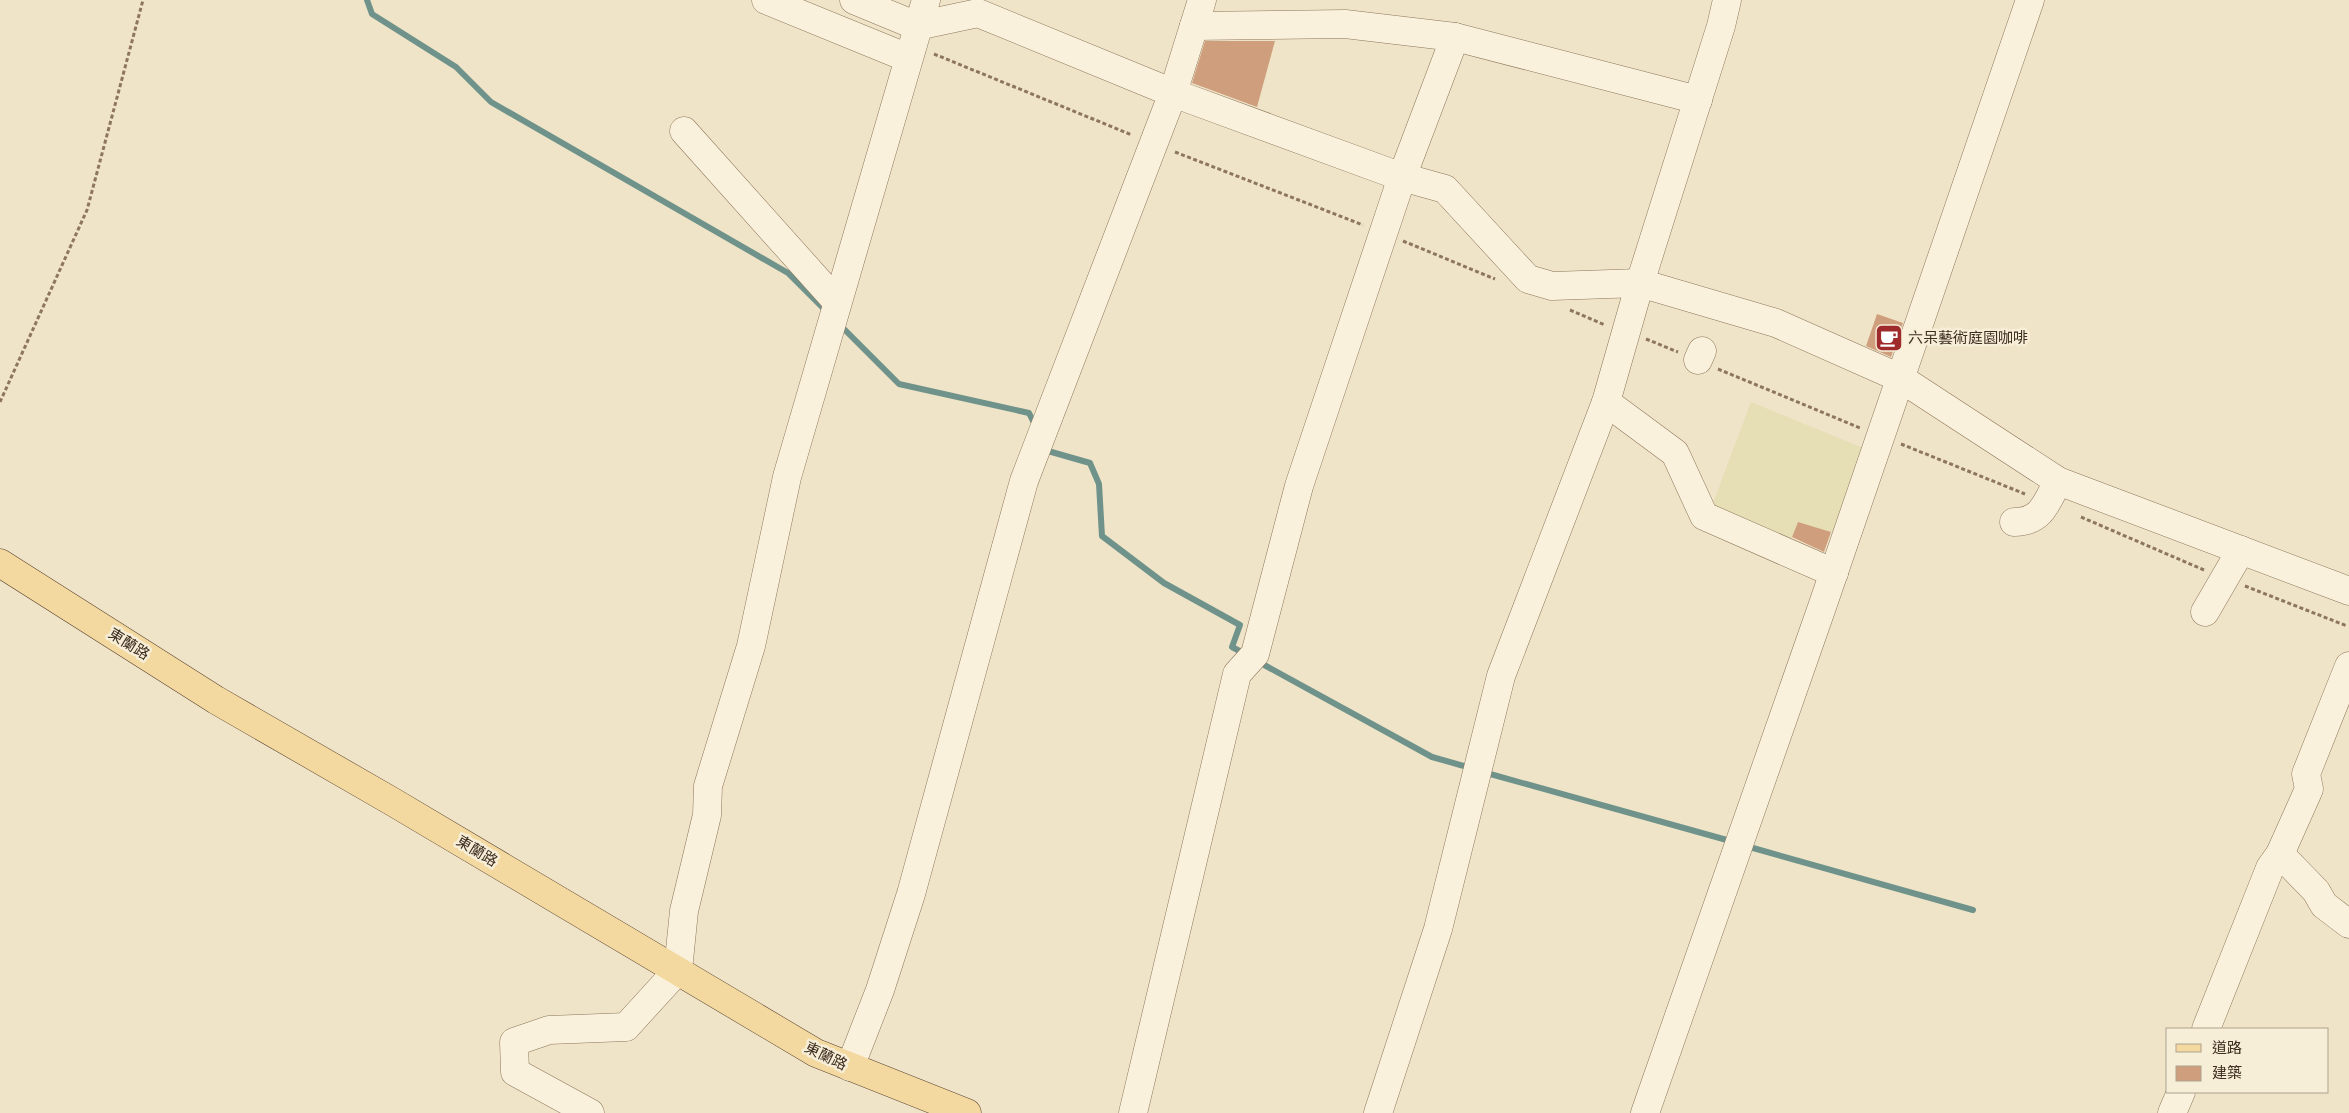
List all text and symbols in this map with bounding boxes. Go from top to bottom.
cafe icon: 六呆藝術庭園咖啡 [1874,323,1904,353]
place label: 六呆藝術庭園咖啡 [1908,327,2028,347]
street label: 東蘭路 [105,623,154,664]
street label: 東蘭路 [453,830,502,870]
legend [2166,1028,2329,1093]
street label: 東蘭路 [802,1036,851,1074]
text: 道路 [2212,1037,2242,1057]
text: 建築 [2212,1062,2242,1082]

